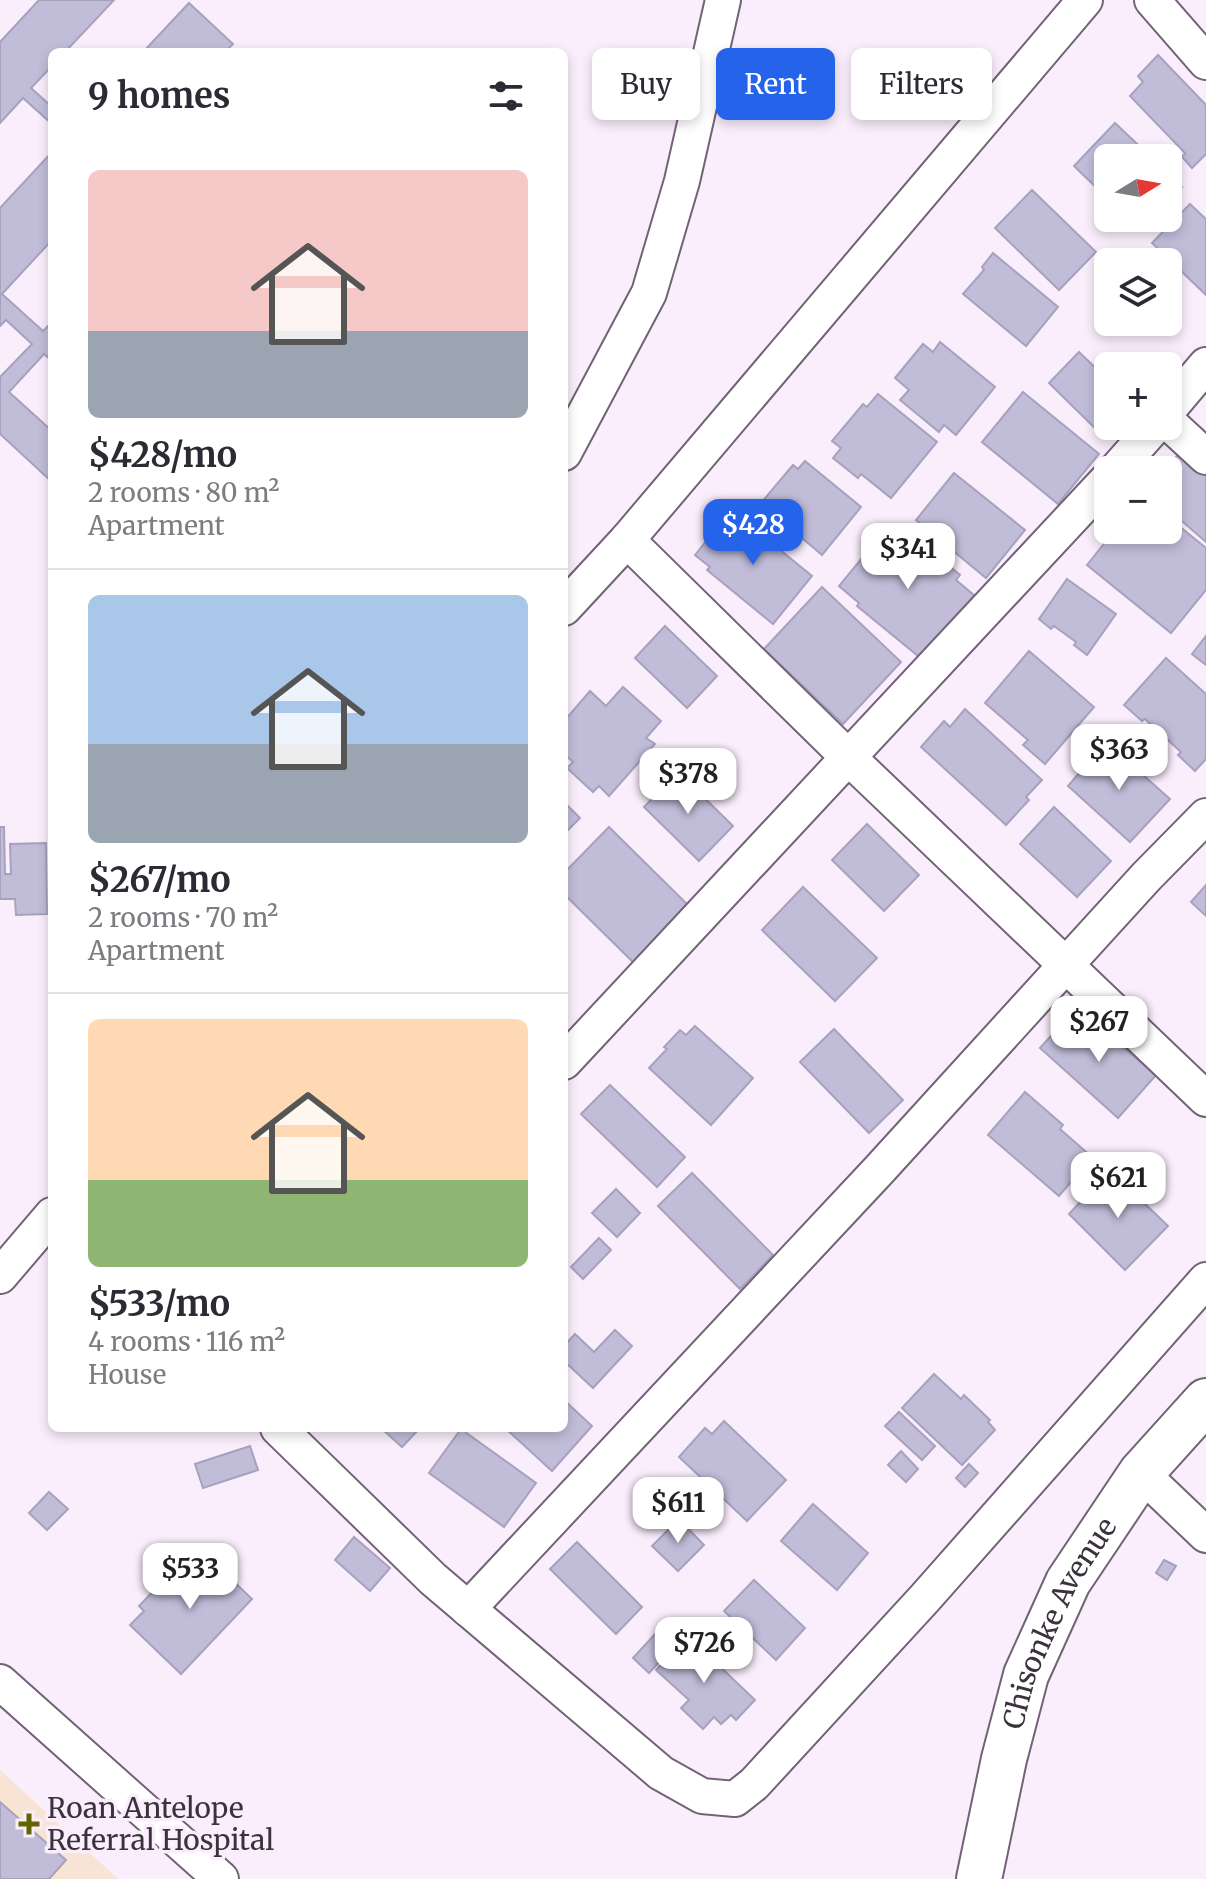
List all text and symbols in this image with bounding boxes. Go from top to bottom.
chip: Buy [592,48,700,120]
chip: Rent [716,48,835,120]
chip: Filters [851,48,992,120]
icon: filters [484,74,528,118]
text: 9 homes [88,75,230,117]
north arrow [1094,144,1182,232]
map controls [1094,144,1182,544]
icon: home [236,222,380,366]
button: layers [1094,248,1182,336]
button: + [1094,352,1182,440]
text: $428/mo [88,434,237,476]
button: − [1094,456,1182,544]
text: 2 rooms · 80 m² [88,476,279,509]
pin: $428 [706,499,800,567]
text: $428 [721,508,785,541]
text: Apartment [88,509,225,542]
pin: $341 [861,523,955,591]
text: $341 [879,532,937,565]
icon: home [236,647,380,791]
pin: $363 [1072,724,1166,792]
text: $363 [1089,733,1149,766]
pin: $378 [641,748,735,816]
text: $378 [657,757,719,790]
text: $267/mo [88,859,230,901]
text: 2 rooms · 70 m² [88,901,278,934]
text: Apartment [88,934,225,967]
pin: $267 [1052,996,1146,1064]
text: $267 [1069,1005,1129,1038]
icon: home [236,1071,380,1215]
pin: $621 [1071,1152,1165,1220]
text: $621 [1089,1161,1147,1194]
text: $533/mo [88,1283,230,1325]
text: 4 rooms · 116 m² [88,1325,285,1358]
text: House [88,1358,166,1391]
pin: $611 [631,1477,725,1545]
text: $611 [651,1486,705,1519]
street label: Chisonke Avenue [995,1510,1124,1733]
pin: $533 [143,1543,237,1611]
text: $533 [161,1552,219,1585]
pin: $726 [657,1617,751,1685]
text: $726 [673,1626,735,1659]
place label: Roan Antelope Referral Hospital [47,1790,274,1858]
marker: Roan Antelope Referral Hospital [18,1813,40,1835]

